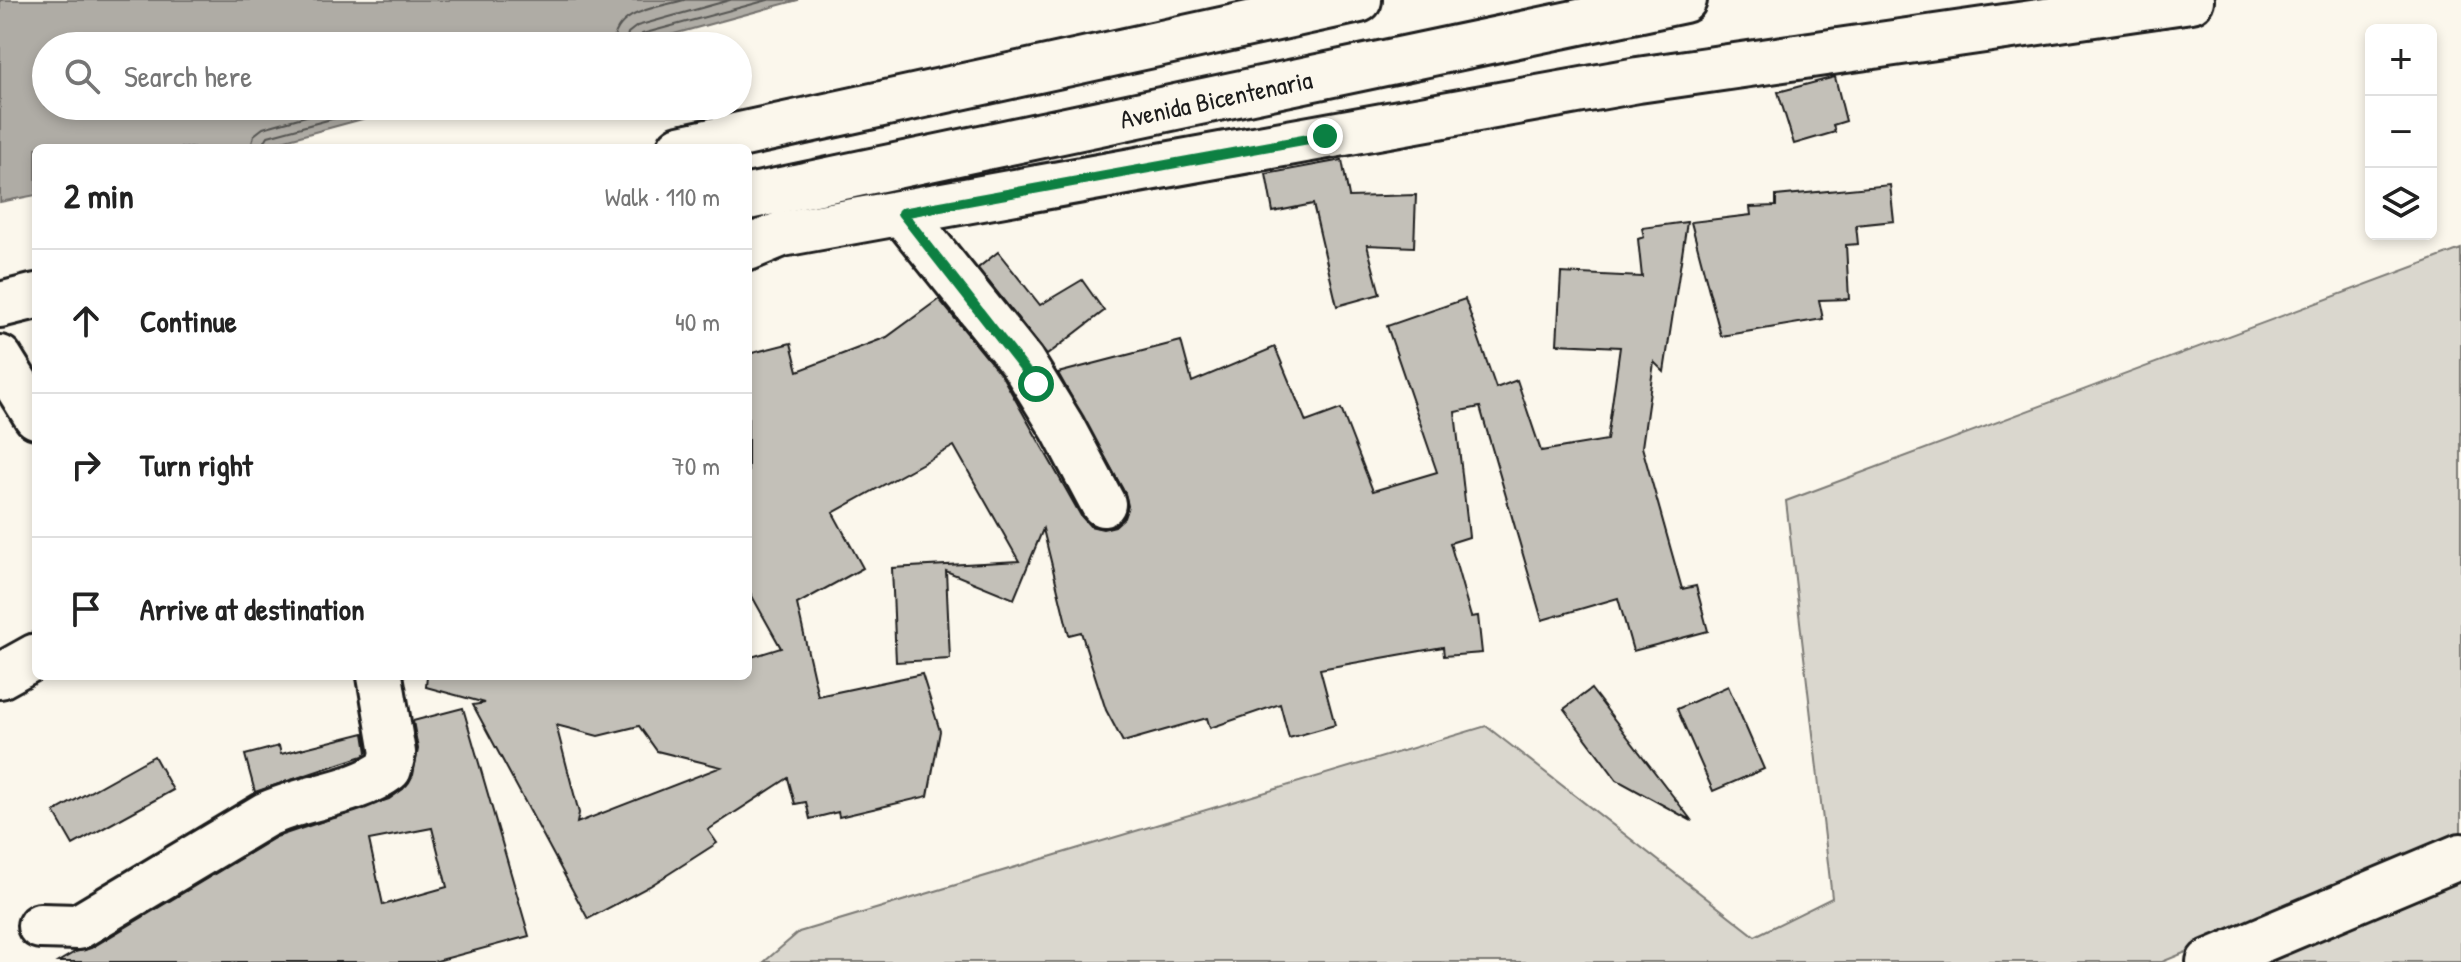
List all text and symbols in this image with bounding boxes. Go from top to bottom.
map controls [2365,24,2437,240]
button: + [2365,24,2437,96]
search box [32,32,752,120]
icon: search [60,54,104,98]
text: Search here [124,56,252,96]
street label: Avenida Bicentenaria [1117,62,1315,136]
button: − [2365,96,2437,168]
route end [1307,118,1343,154]
button: layers [2365,168,2437,240]
text: 2 min [64,173,134,219]
text: Walk · 110 m [605,179,720,214]
icon: ahead [64,299,108,343]
text: Continue [140,301,237,341]
text: 40 m [675,304,720,339]
route start [1018,366,1054,402]
icon: right [64,443,108,487]
text: Turn right [140,445,253,485]
text: 70 m [672,448,720,483]
icon: arrive [64,587,108,631]
text: Arrive at destination [140,589,365,629]

